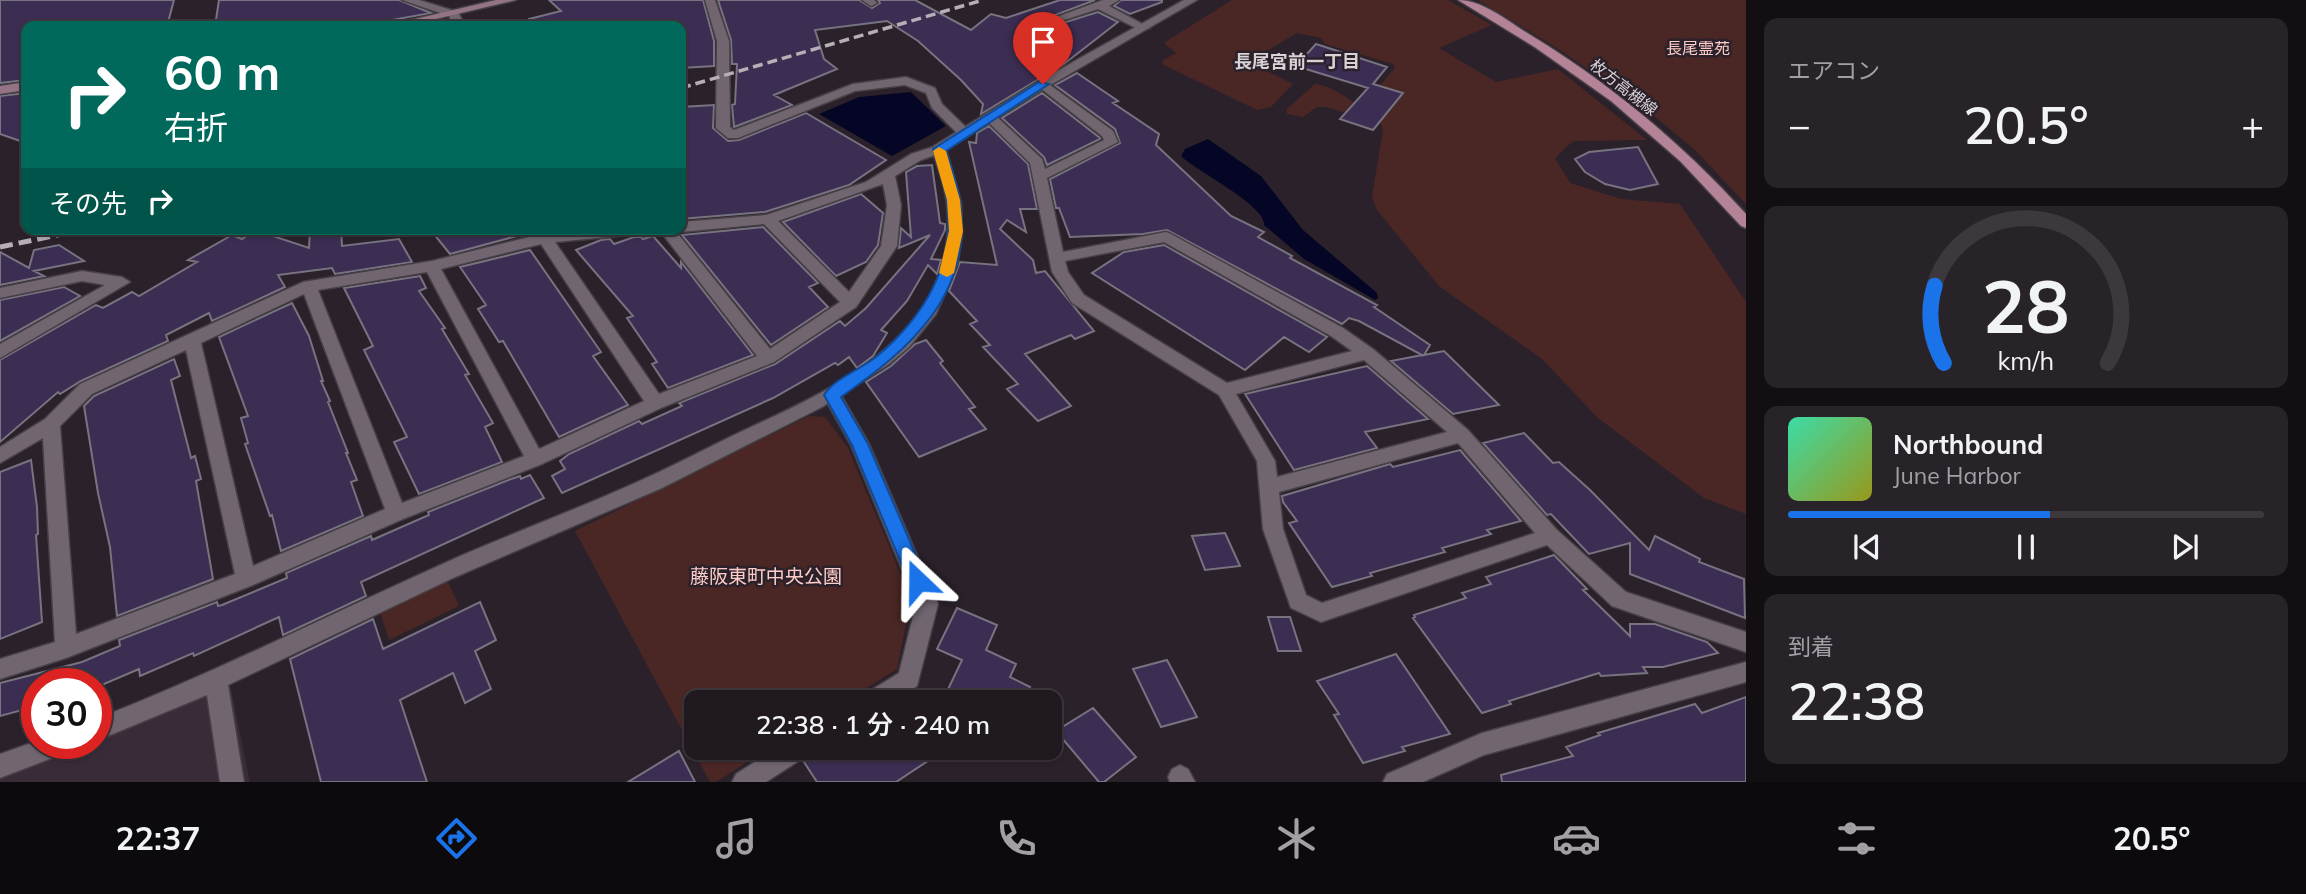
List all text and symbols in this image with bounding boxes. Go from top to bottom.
pin [1013,12.0,1073,84]
icon: arrive [1024,23,1062,61]
park label: 長尾霊苑 [1666,38,1730,58]
text: 60 m [164,41,280,102]
icon: right [49,49,140,140]
district label: 長尾宮前一丁目 [1234,50,1360,73]
street label: 枚方高槻線 [1586,54,1662,120]
text: エアコン [1788,56,1880,85]
text: 20.5° [1963,92,2089,157]
text: − [1788,101,1811,149]
text: + [2241,101,2264,149]
text: 右折 [164,107,228,147]
icon: right [141,182,179,220]
text: その先 [49,187,127,220]
text: 28 [1982,260,2070,351]
text: km/h [1998,345,2054,376]
text: Northbound [1893,428,2043,461]
text: June Harbor [1893,461,2021,490]
icon: previous [1848,528,1886,566]
icon: pause [2007,528,2045,566]
icon: next [2166,528,2204,566]
position arrow [881,544,955,618]
park label: 藤阪東町中央公園 [690,564,842,588]
text: 到着 [1788,632,1834,661]
speed limit sign: 30 [21,668,112,759]
text: 22:38 [1788,668,1925,733]
text: 22:38 · 1 分 · 240 m [756,708,990,741]
icon: directions [432,814,481,863]
icon: music [712,814,761,863]
icon: phone [992,814,1041,863]
icon: climate [1272,814,1321,863]
icon: car [1552,814,1601,863]
icon: filters [1832,814,1881,863]
text: 22:37 [116,818,200,858]
text: 20.5° [2113,818,2190,858]

